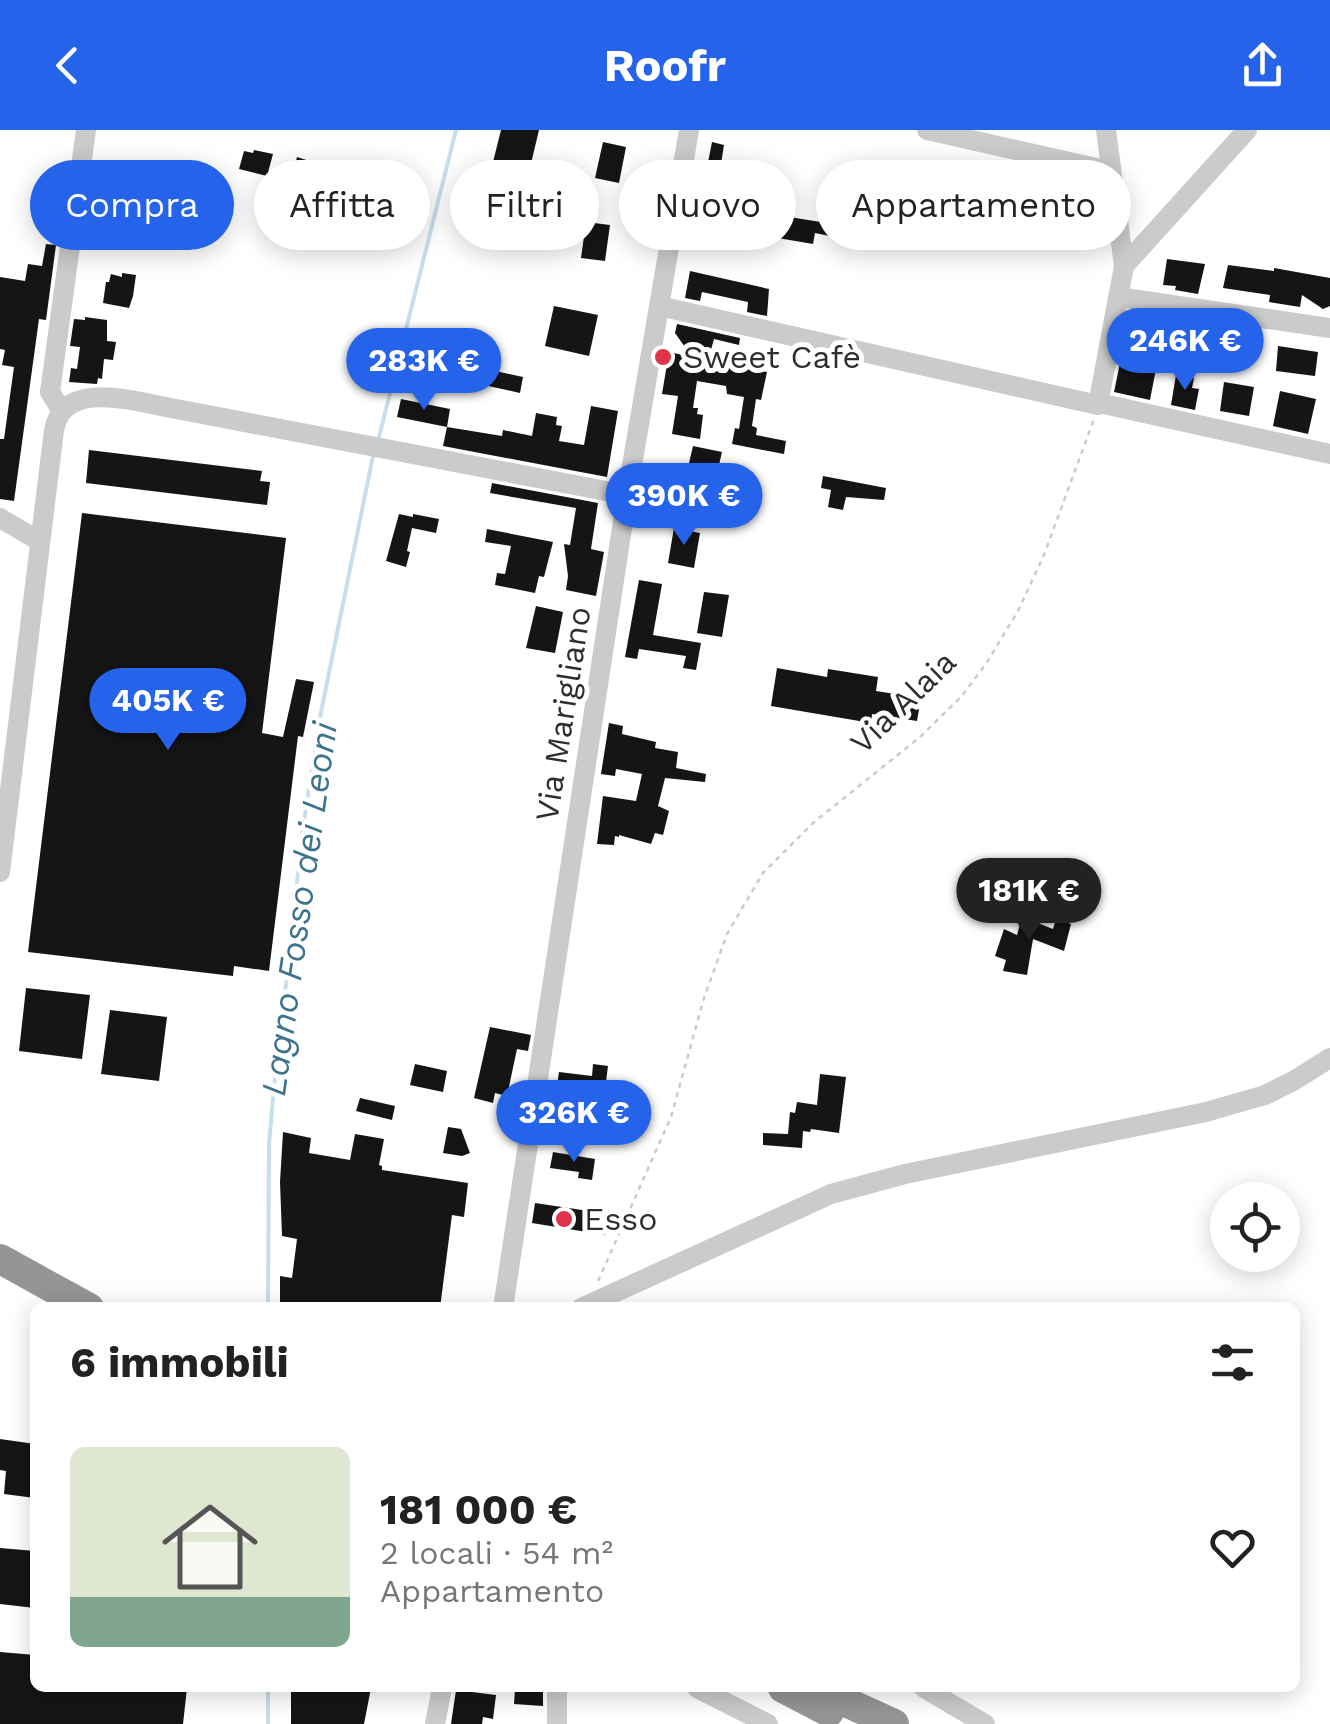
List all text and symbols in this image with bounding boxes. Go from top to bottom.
icon: back [40,38,95,93]
icon: share [1235,38,1290,93]
text: Roofr [604,39,726,92]
chip: Compra [30,160,234,250]
chip: Affitta [254,160,430,250]
chip: Filtri [450,160,599,250]
chip: Nuovo [619,160,796,250]
chip: Appartamento [816,160,1131,250]
pin: 246K € [1104,308,1266,393]
text: 246K € [1129,321,1241,359]
pin: 283K € [343,328,505,413]
place label: Sweet Cafè [683,338,861,376]
text: 283K € [368,341,480,379]
marker: Sweet Cafè [652,346,674,368]
pin: 390K € [603,463,765,548]
text: 390K € [628,476,740,514]
street label: Via Marigliano [527,604,599,824]
street label: Via Alaia [842,643,964,761]
pin: 405K € [87,668,249,753]
text: 405K € [111,681,225,719]
water label: Lagno Fosso dei Leoni [252,719,346,1098]
pin: 181K € [948,858,1110,943]
text: 181K € [978,871,1080,909]
pin: 326K € [493,1080,655,1165]
text: 326K € [518,1093,630,1131]
map controls [1210,1182,1300,1272]
button: locate [1210,1182,1300,1272]
place label: Esso [584,1200,657,1238]
marker: Esso [553,1208,575,1230]
icon: filters [1205,1335,1260,1390]
text: 6 immobili [70,1338,289,1387]
text: 181 000 € [380,1485,577,1534]
icon: home [150,1487,270,1607]
icon: heart [1205,1520,1260,1575]
text: 2 locali · 54 m² [380,1534,613,1572]
text: Appartamento [380,1572,604,1610]

